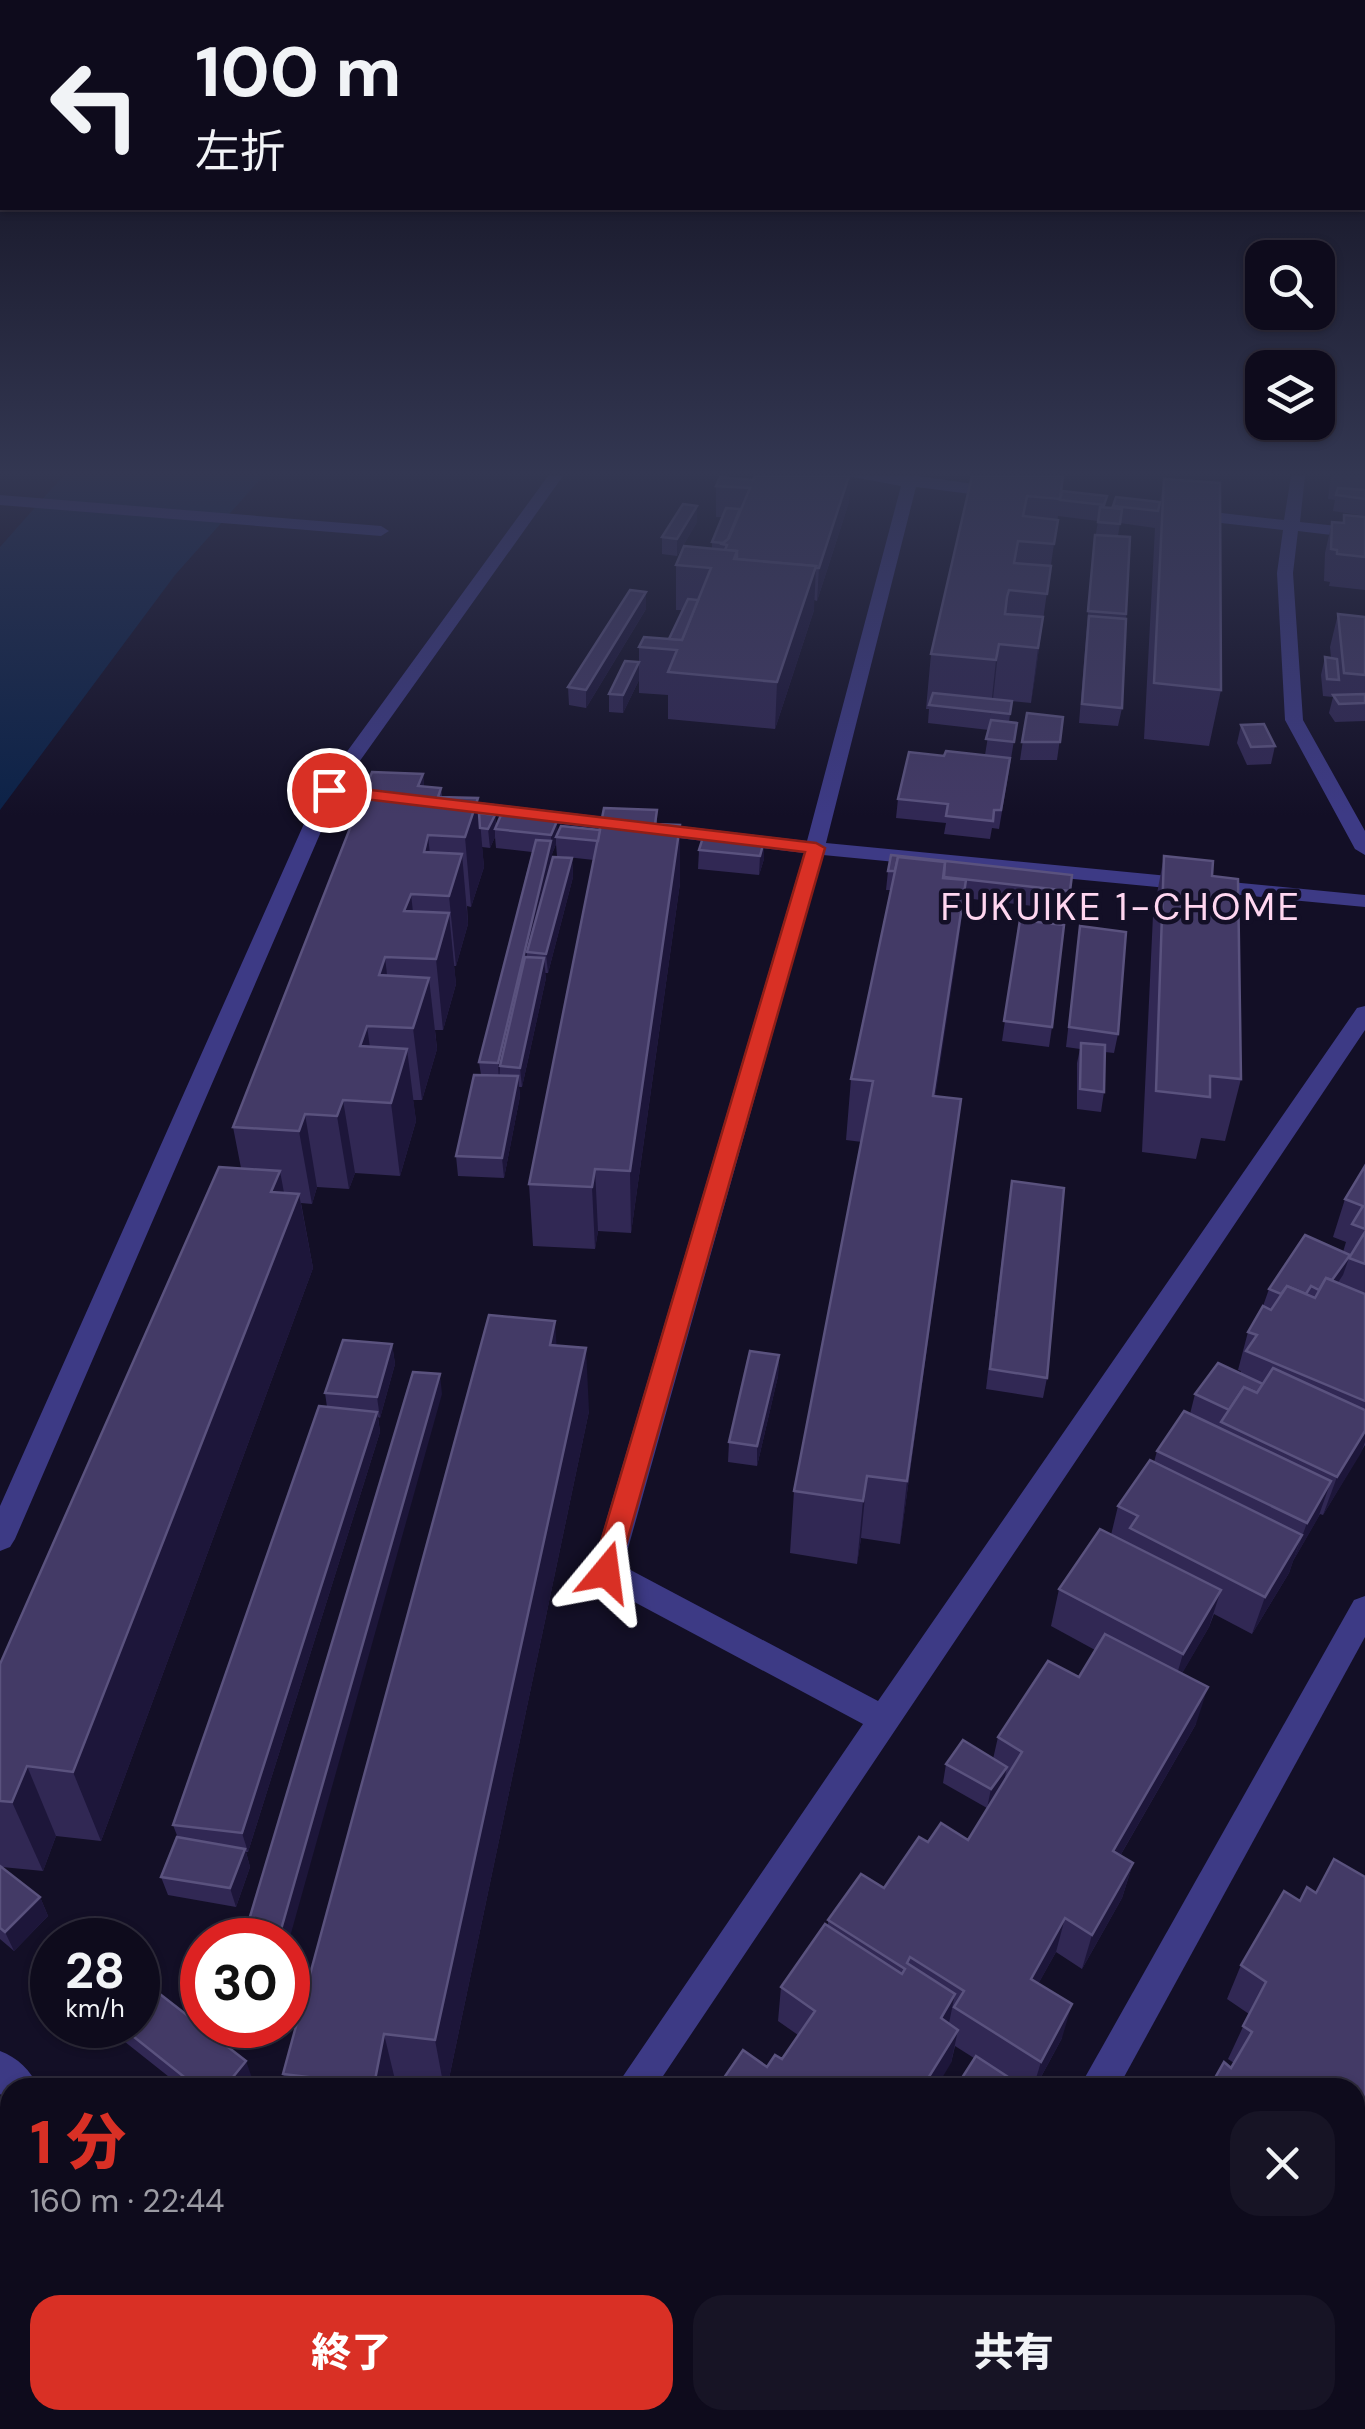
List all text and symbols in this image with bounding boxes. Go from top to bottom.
text: 100 m [195,27,401,118]
icon: left [30,40,160,170]
text: 左折 [195,122,285,181]
map controls [1245,240,1335,440]
button: search [1245,240,1335,330]
button: layers [1245,350,1335,440]
pin [287,748,372,833]
icon: arrive [302,763,357,818]
district label: FUKUIKE 1-CHOME [941,882,1301,932]
position arrow [554,1520,658,1624]
speed limit sign: 30 [180,1918,310,2048]
text: 28 [65,1938,125,2004]
text: km/h [65,1992,125,2025]
text: 1 分 [30,2103,126,2182]
button: close [1230,2111,1335,2216]
text: 160 m · 22:44 [30,2180,225,2222]
button: 終了 [30,2295,673,2410]
button: 共有 [693,2295,1335,2410]

